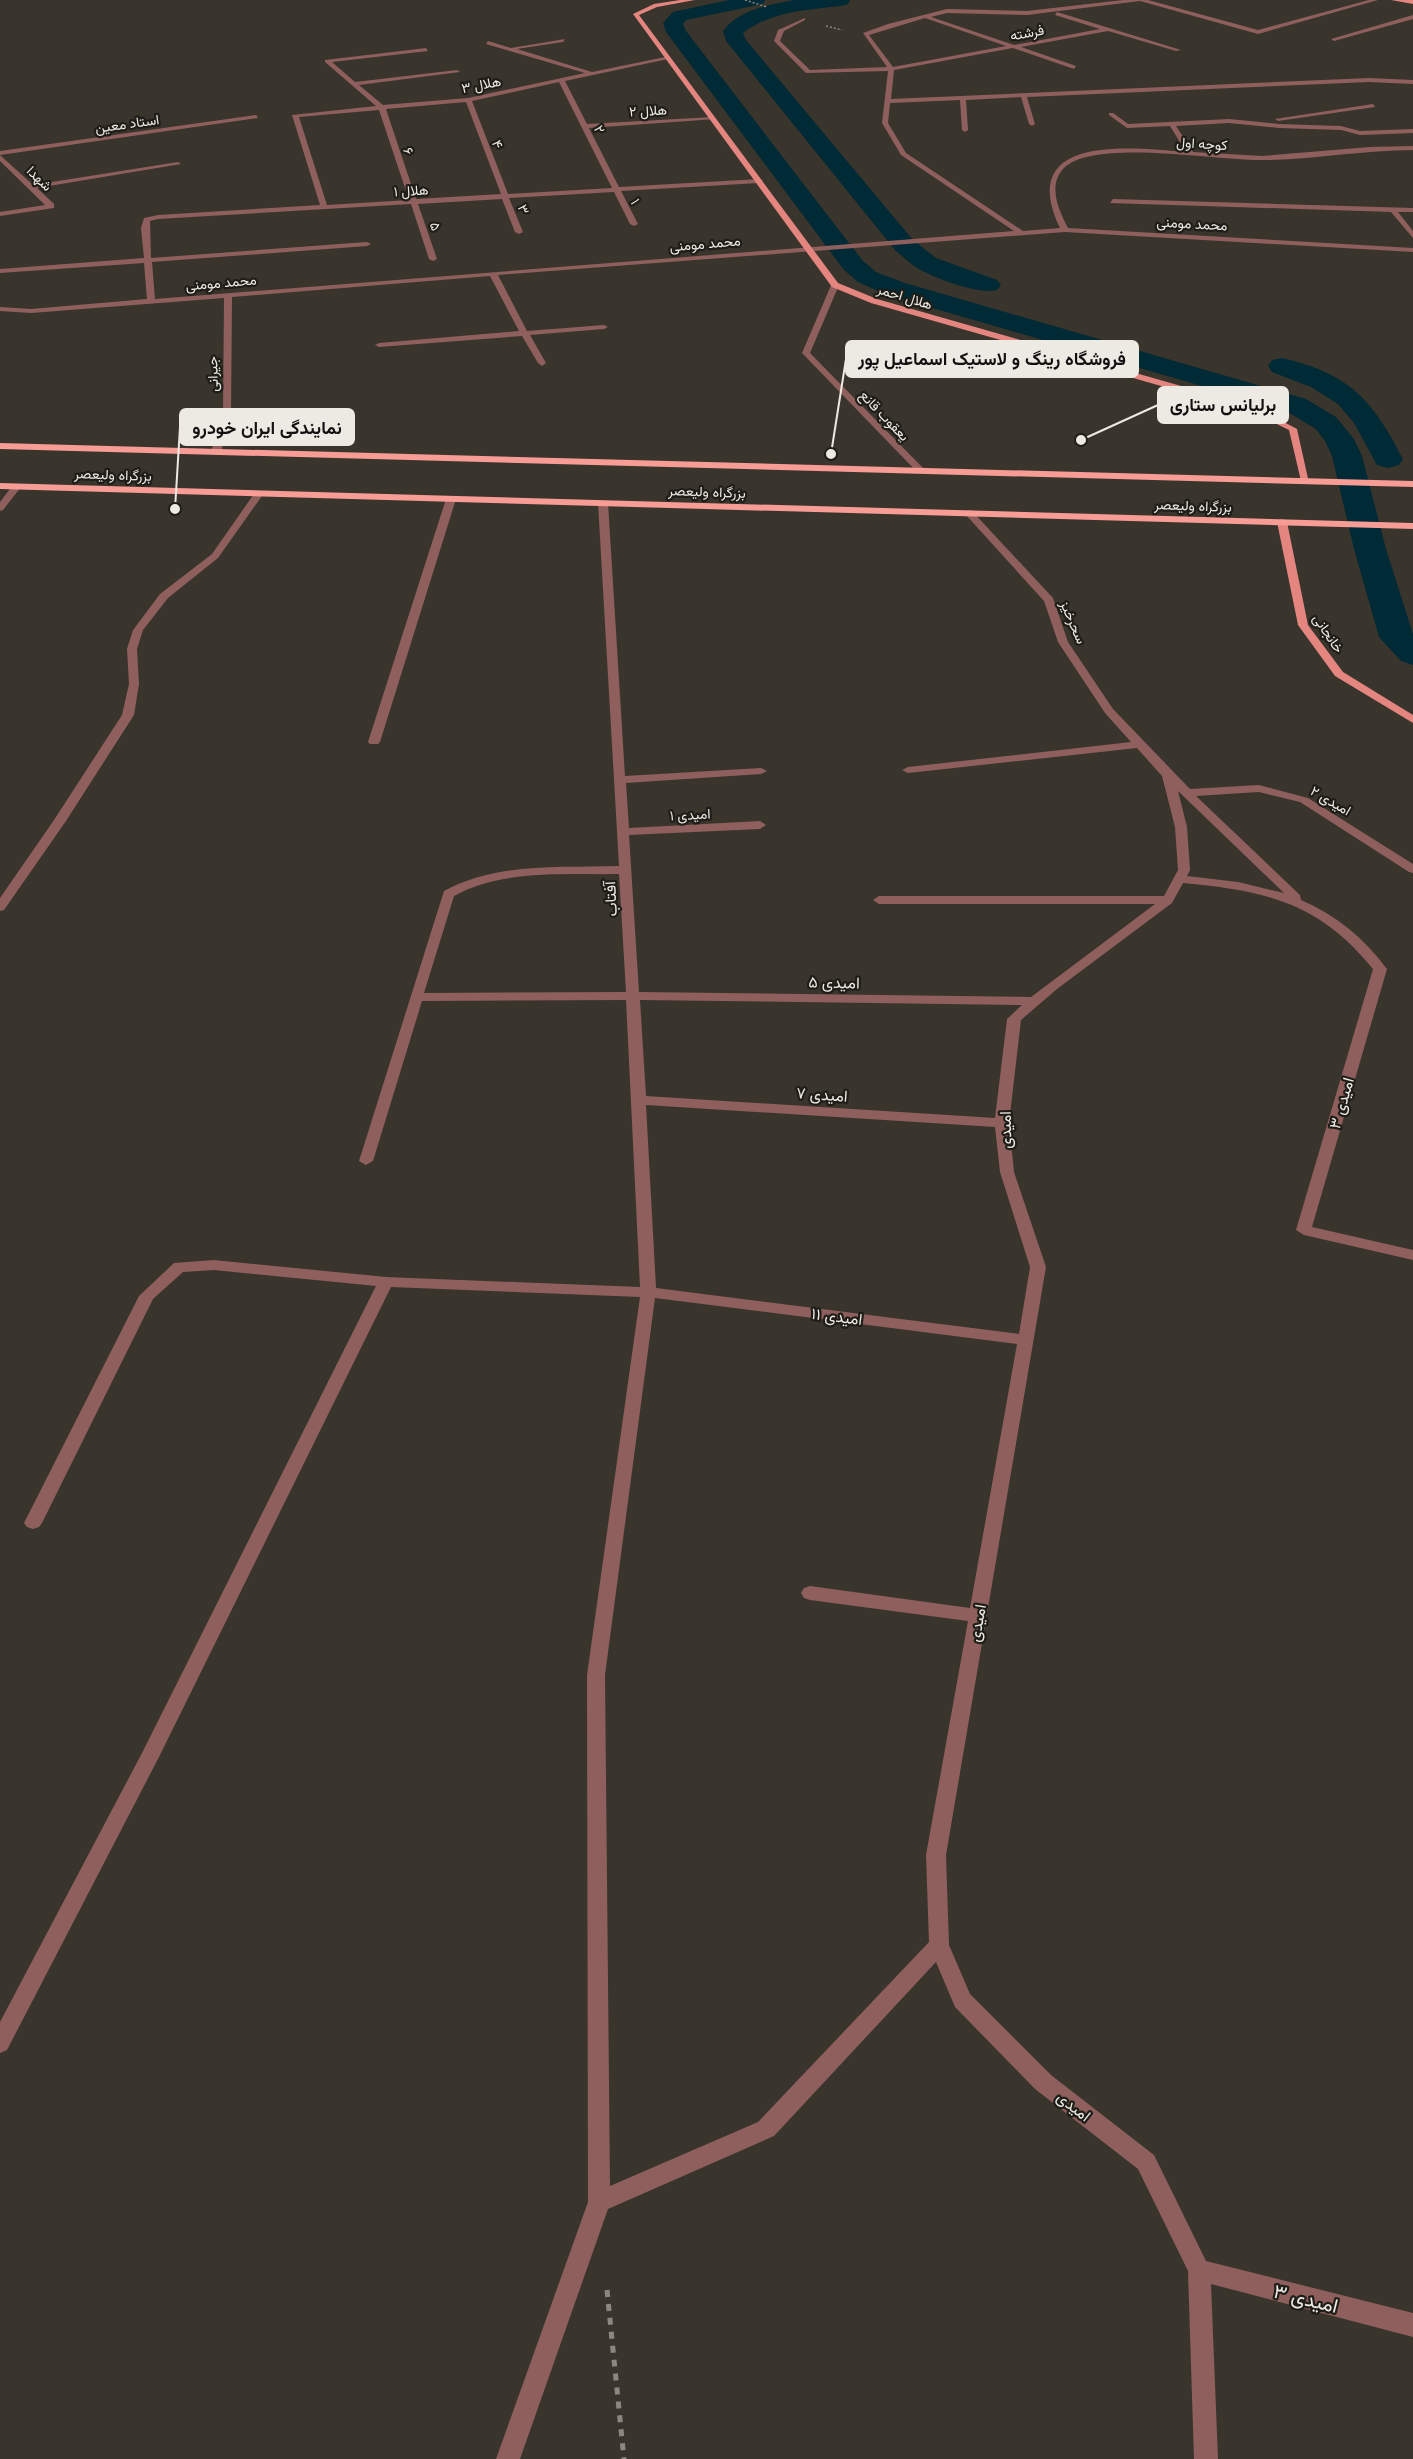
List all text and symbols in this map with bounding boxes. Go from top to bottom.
street label: فرشته [1008,20,1046,44]
street label: هلال ۳ [460,71,503,98]
street label: هلال ۲ [628,100,668,121]
street label: استاد معین [94,109,160,137]
street label: ۲ [590,121,610,137]
street label: کوچه اول [1176,132,1228,155]
street label: ۴ [488,137,508,151]
street label: ۶ [399,145,419,157]
street label: شهدا [23,161,57,195]
street label: هلال ۱ [393,180,429,201]
street label: ۱ [627,195,645,207]
street label: ۳ [513,201,535,217]
street label: محمد مومنی [1156,212,1228,234]
street label: ۵ [426,219,446,233]
street label: محمد مومنی [669,230,741,256]
street label: محمد مومنی [185,269,257,295]
street label: هلال احمر [874,278,935,314]
callout: فروشگاه رینگ و لاستیک اسماعیل پور [846,341,1138,377]
text: فروشگاه رینگ و لاستیک اسماعیل پور [857,346,1126,371]
street label: جیرانی [202,356,222,392]
street label: یعقوب قانع [855,385,914,446]
callout: برلیانس ستاری [1158,387,1288,423]
text: برلیانس ستاری [1170,392,1276,416]
callout: نمایندگی ایران خودرو [180,409,354,445]
text: نمایندگی ایران خودرو [192,415,342,439]
street label: بزرگراه ولیعصر [73,463,152,485]
street label: بزرگراه ولیعصر [667,480,746,502]
street label: بزرگراه ولیعصر [1153,494,1232,516]
street label: سحرخیز [1056,597,1092,647]
street label: خانجانی [1309,610,1349,656]
street label: امیدی ۲ [1307,781,1355,819]
street label: امیدی ۱ [669,803,711,825]
street label: آفتاب [598,879,622,917]
street label: امیدی ۵ [808,971,860,993]
street label: امیدی ۳ [1323,1075,1359,1131]
street label: امیدی ۷ [796,1081,848,1107]
street label: امیدی [994,1111,1016,1149]
street label: امیدی ۱۱ [810,1302,864,1330]
street label: امیدی [963,1602,991,1644]
street label: امیدی [1052,2086,1096,2126]
street label: امیدی ۳ [1271,2277,1341,2319]

